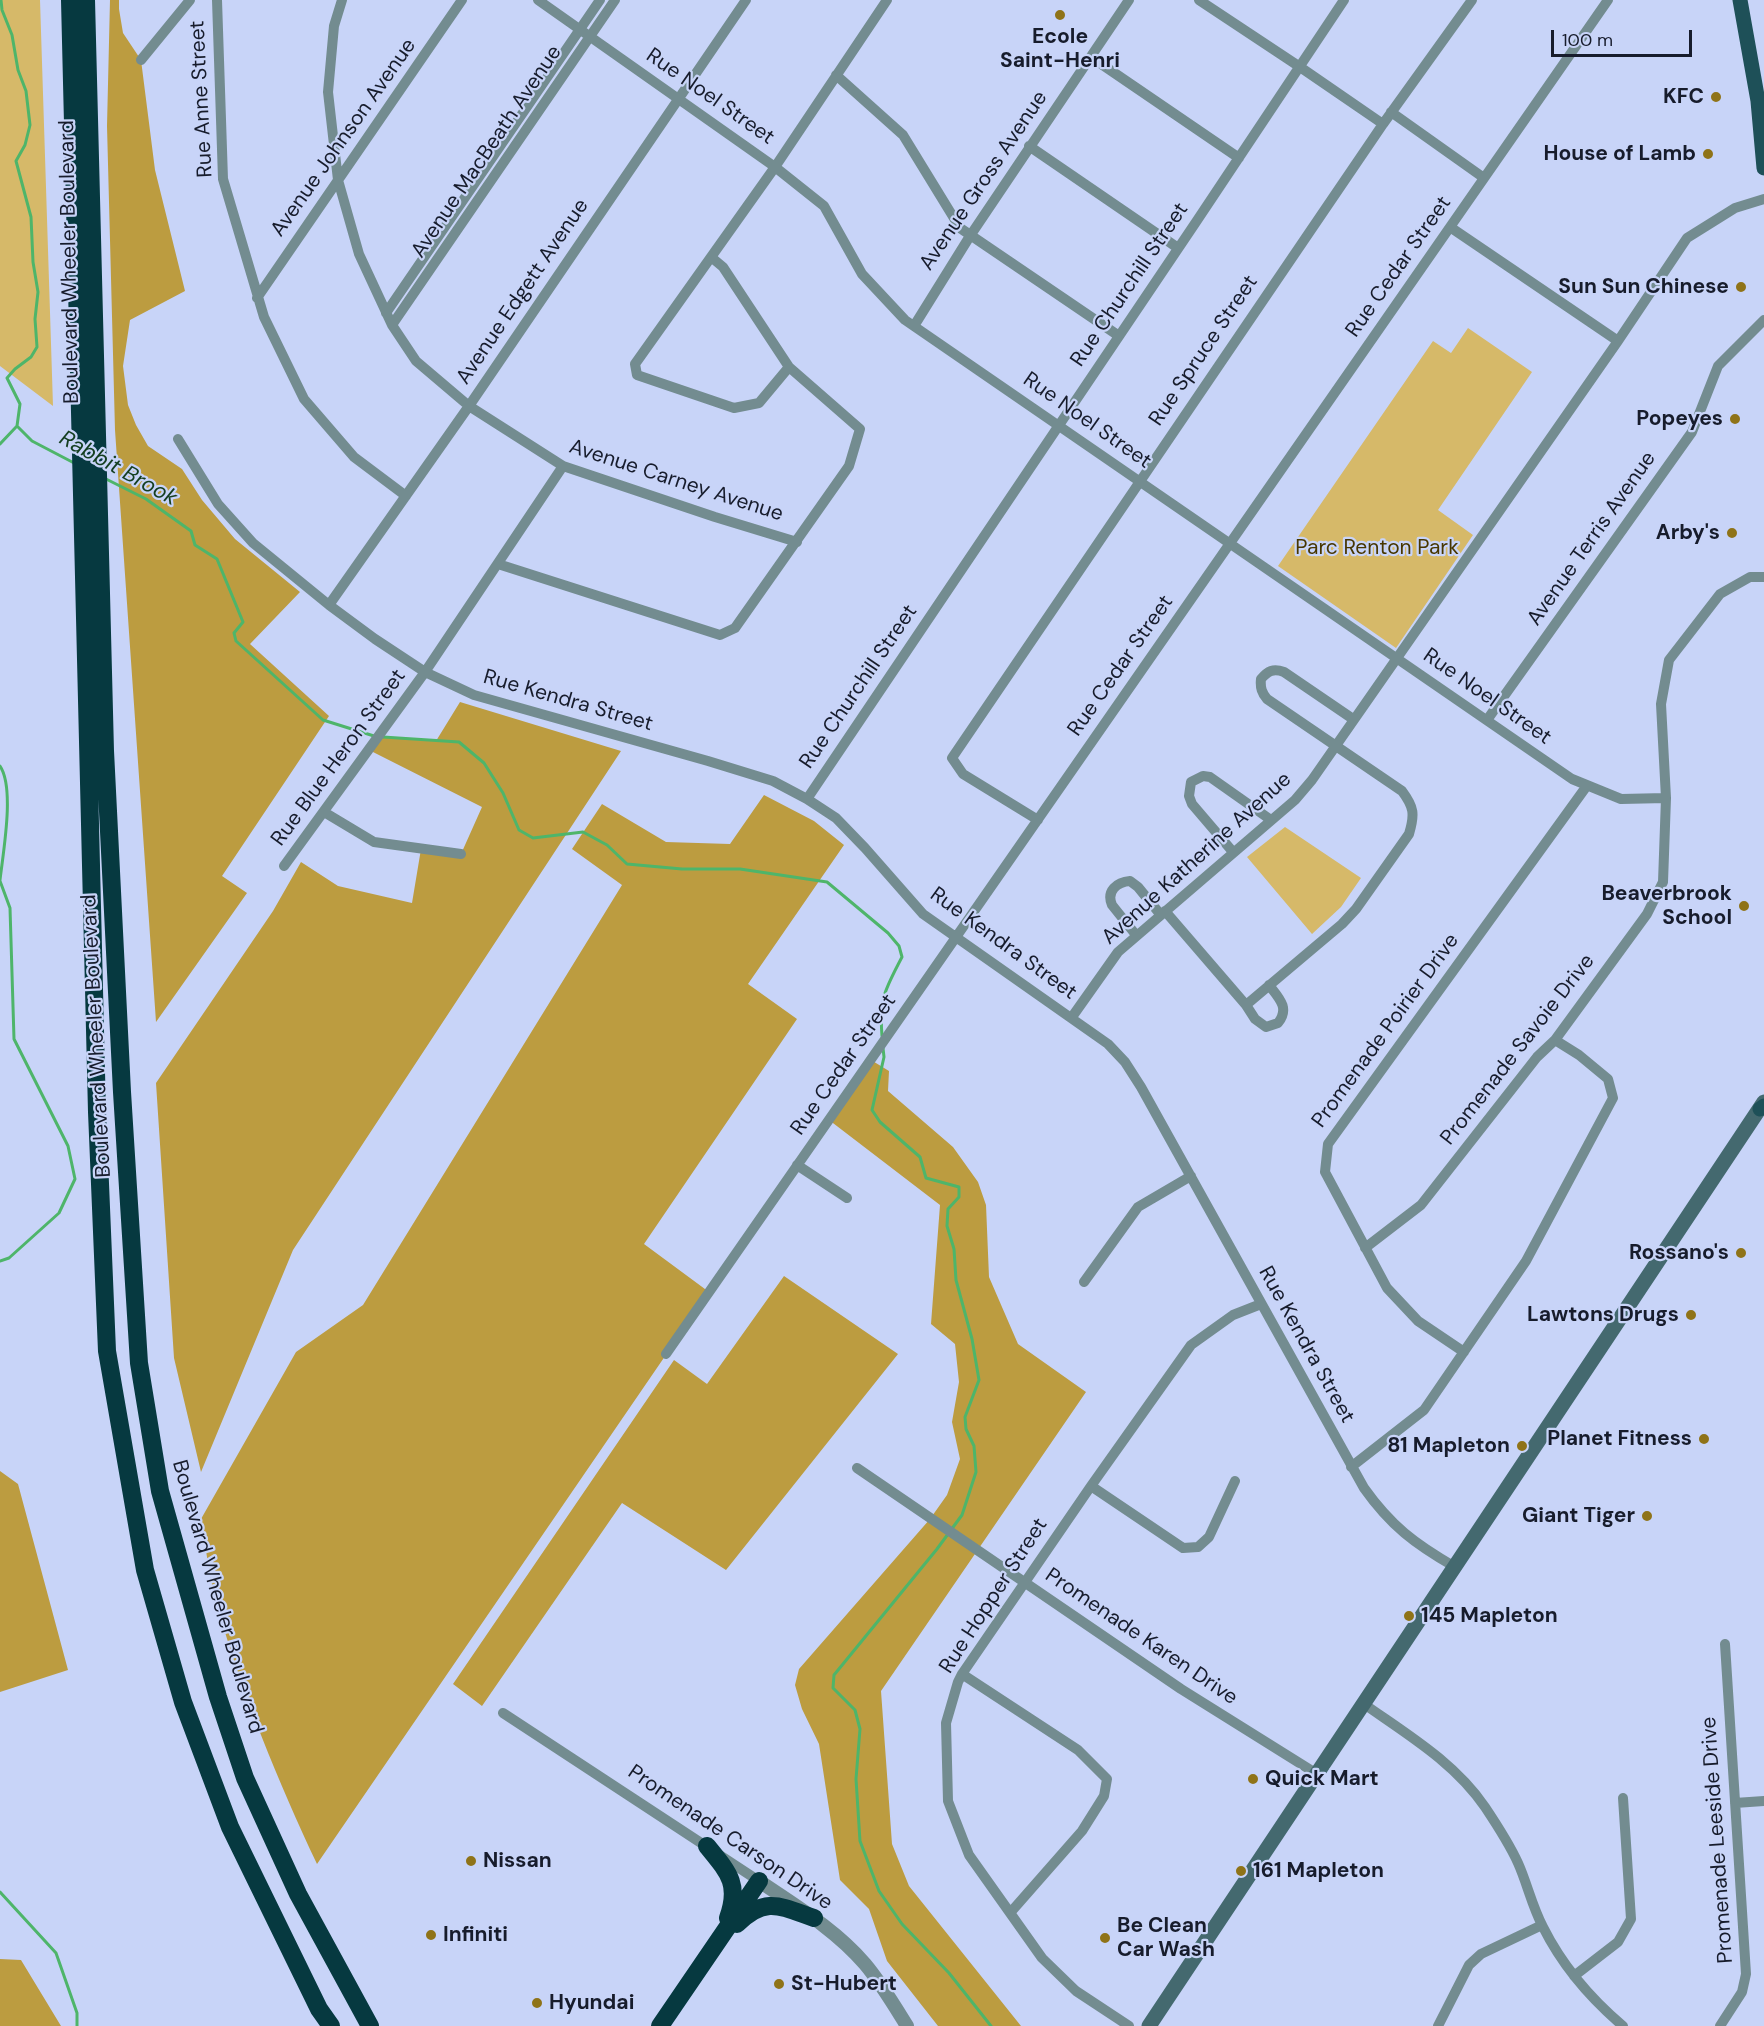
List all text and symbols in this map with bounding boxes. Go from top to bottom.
marker: Ecole Saint-Henri [1053,8,1067,22]
scale bar [1554,18,1695,56]
street label: Rue Anne Street [185,20,219,178]
place label: Ecole Saint-Henri [1000,24,1120,74]
text: 100 m [1562,28,1613,52]
street label: Avenue Johnson Avenue [266,34,422,242]
street label: Avenue MacBeath Avenue [406,41,568,263]
street label: Rue Noel Street [641,43,779,151]
place label: KFC [1663,84,1704,110]
street label: Avenue Gross Avenue [915,87,1053,275]
marker: KFC [1709,90,1723,104]
street label: Boulevard Wheeler Boulevard [55,120,85,404]
place label: House of Lamb [1543,141,1696,167]
marker: House of Lamb [1701,147,1715,161]
street label: Rue Cedar Street [1341,192,1457,342]
street label: Avenue Edgett Avenue [452,194,594,390]
street label: Rue Churchill Street [1066,198,1194,372]
street label: Rue Spruce Street [1144,271,1264,431]
place label: Sun Sun Chinese [1558,274,1729,300]
marker: Sun Sun Chinese [1734,280,1748,294]
street label: Rue Noel Street [1018,367,1156,475]
place label: Popeyes [1636,406,1723,432]
marker: Popeyes [1728,412,1742,426]
water label: Rabbit Brook [54,426,182,512]
street label: Avenue Carney Avenue [566,435,786,527]
street label: Avenue Terris Avenue [1522,447,1662,631]
place label: Arby's [1656,520,1720,546]
marker: Arby's [1725,526,1739,540]
park label: Parc Renton Park [1295,535,1459,561]
street label: Rue Cedar Street [1063,591,1179,741]
street label: Rue Churchill Street [795,600,923,774]
street label: Rue Noel Street [1418,643,1556,751]
street label: Rue Blue Heron Street [266,665,412,851]
street label: Rue Kendra Street [480,665,656,737]
street label: Avenue Katherine Avenue [1097,767,1297,951]
place label: Beaverbrook School [1601,881,1732,931]
street label: Rue Kendra Street [925,882,1081,1006]
street label: Boulevard Wheeler Boulevard [77,894,117,1178]
marker: Beaverbrook School [1737,899,1751,913]
street label: Promenade Poirier Drive [1307,929,1465,1133]
street label: Promenade Savoie Drive [1436,950,1600,1150]
street label: Rue Cedar Street [786,990,902,1140]
place label: Rossano's [1629,1240,1729,1266]
marker: Rossano's [1734,1246,1748,1260]
street label: Rue Kendra Street [1253,1262,1359,1428]
place label: Lawtons Drugs [1527,1302,1679,1328]
marker: Lawtons Drugs [1684,1308,1698,1322]
place label: Planet Fitness [1547,1426,1692,1452]
marker: Planet Fitness [1697,1432,1711,1446]
place label: 81 Mapleton [1387,1433,1510,1459]
marker: 81 Mapleton [1515,1439,1529,1453]
street label: Boulevard Wheeler Boulevard [166,1457,268,1737]
place label: Giant Tiger [1522,1503,1635,1529]
marker: Giant Tiger [1640,1509,1654,1523]
street label: Rue Hopper Street [934,1514,1054,1678]
street label: Promenade Karen Drive [1040,1563,1242,1711]
place label: 145 Mapleton [1421,1603,1558,1629]
marker: 145 Mapleton [1402,1609,1416,1623]
street label: Promenade Leeside Drive [1697,1716,1739,1964]
street label: Promenade Carson Drive [623,1760,837,1916]
place label: Quick Mart [1265,1766,1379,1792]
marker: Quick Mart [1246,1772,1260,1786]
place label: Nissan [483,1848,552,1874]
marker: Nissan [464,1854,478,1868]
place label: 161 Mapleton [1253,1858,1384,1884]
marker: 161 Mapleton [1234,1864,1248,1878]
place label: Be Clean Car Wash [1117,1913,1215,1963]
place label: Infiniti [443,1922,508,1948]
marker: Infiniti [424,1928,438,1942]
marker: Be Clean Car Wash [1098,1931,1112,1945]
place label: St-Hubert [791,1971,897,1997]
marker: St-Hubert [772,1977,786,1991]
place label: Hyundai [549,1990,634,2016]
marker: Hyundai [530,1996,544,2010]

